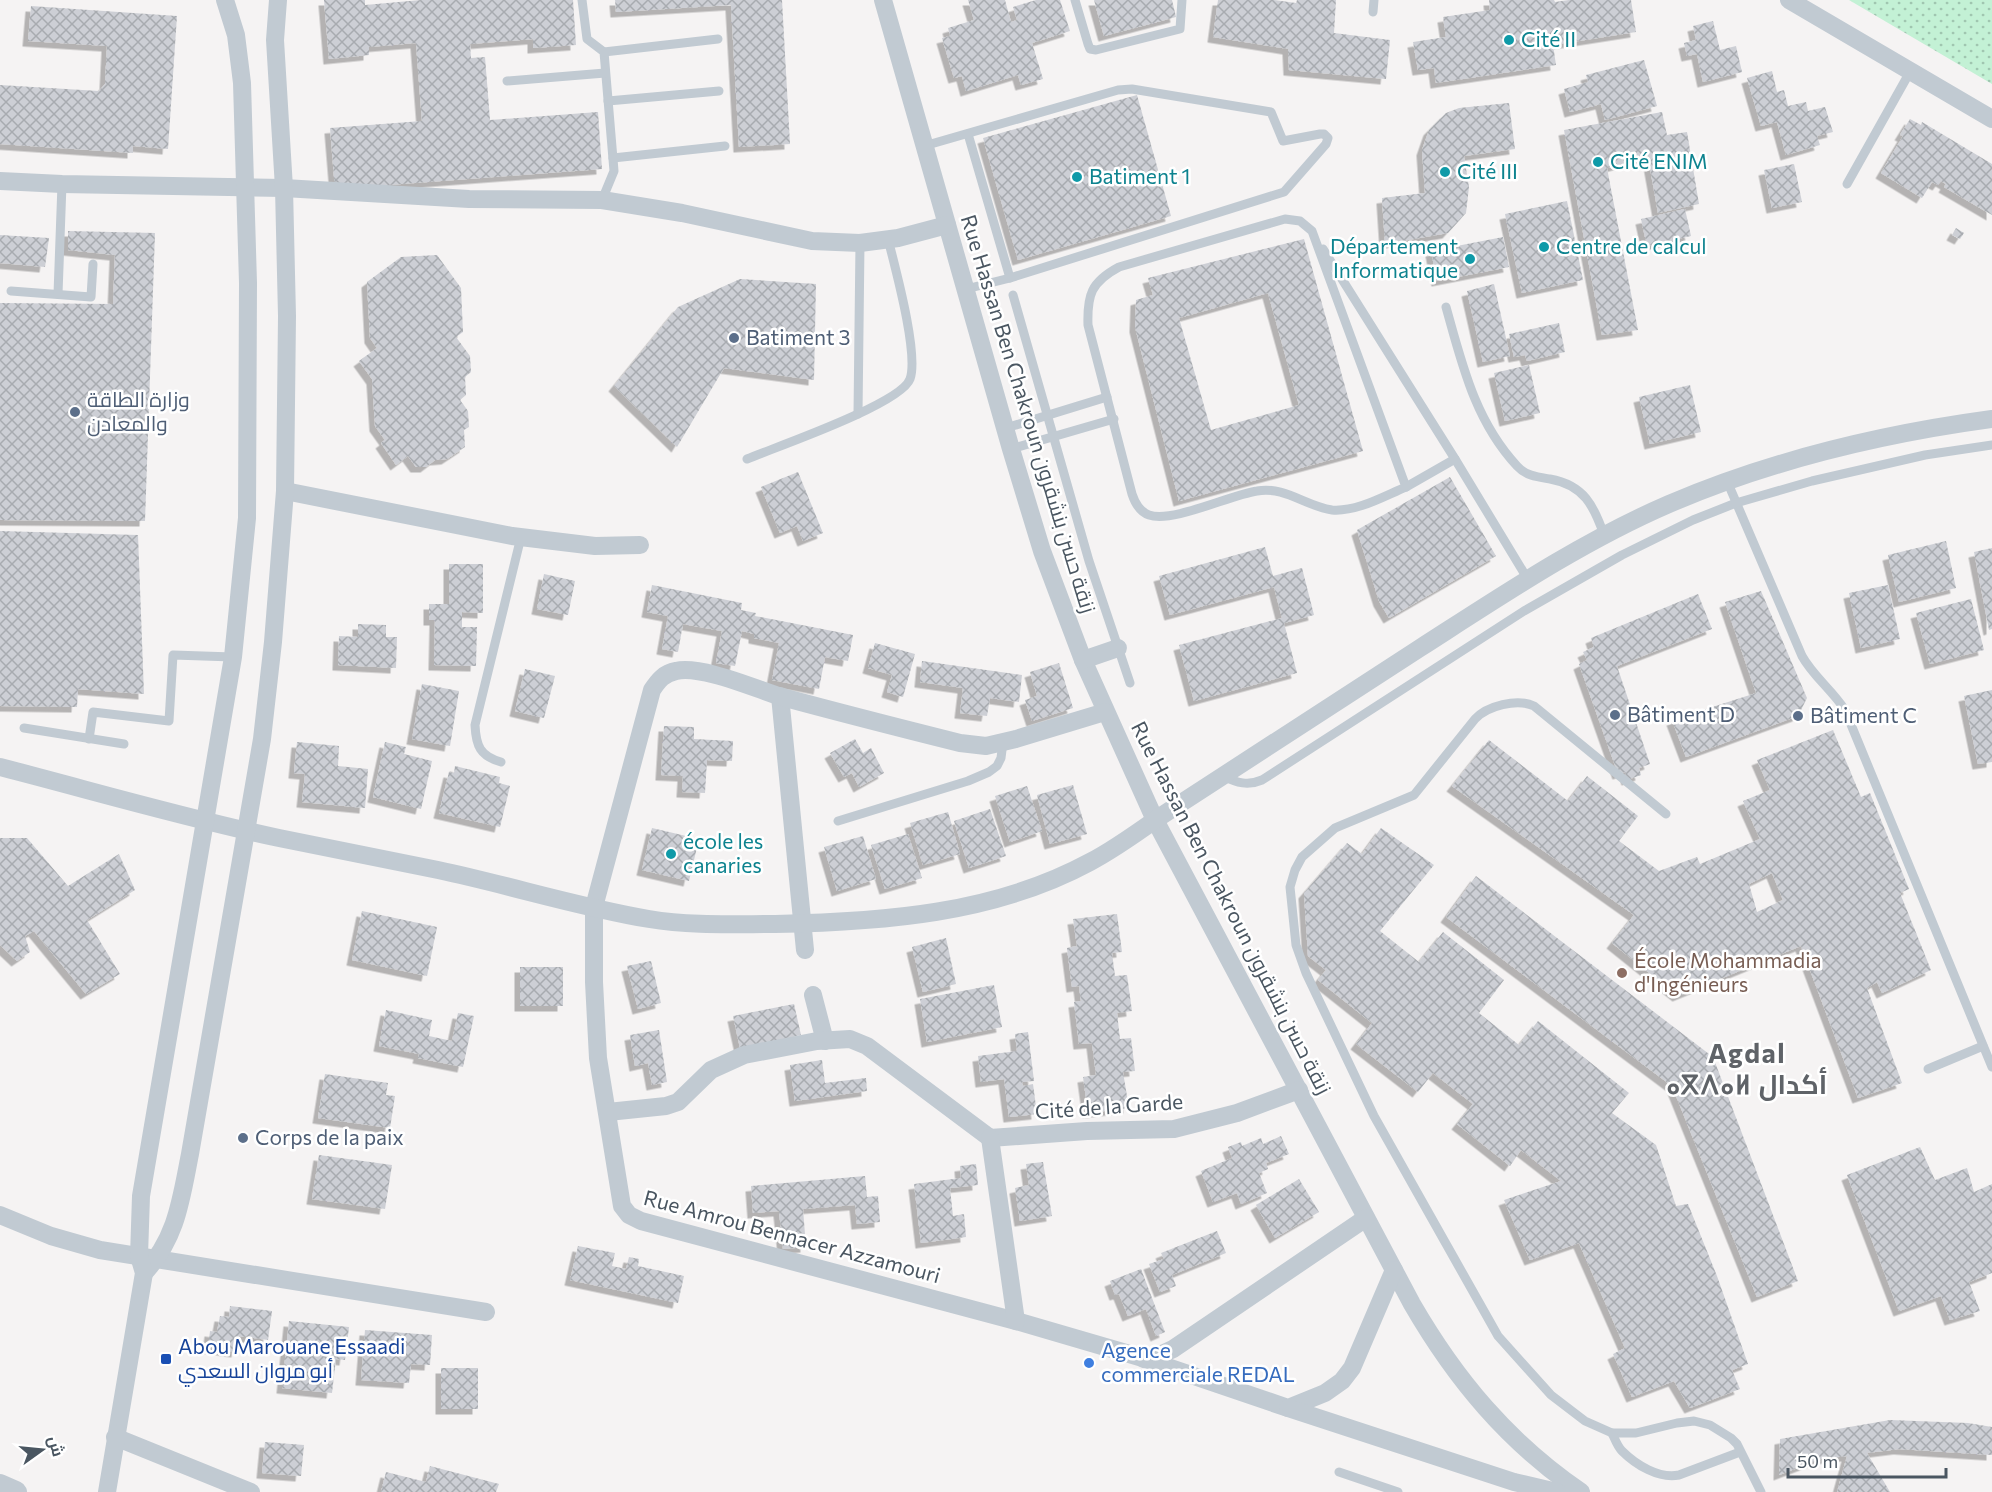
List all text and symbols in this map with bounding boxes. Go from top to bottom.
place label: Cité II [1521,26,1576,51]
marker: Cité II [1502,33,1516,47]
place label: Cité ENIM [1610,148,1708,173]
marker: Cité ENIM [1591,155,1605,169]
place label: Cité III [1457,158,1518,183]
place label: Batiment 1 [1089,163,1191,188]
marker: Cité III [1438,165,1452,179]
marker: Batiment 1 [1070,170,1084,184]
street label: Rue Hassan Ben Chakroun زنقة حسن بنشقرون [955,211,1102,616]
place label: Département Informatique [1330,233,1458,282]
place label: Centre de calcul [1556,233,1707,258]
marker: Centre de calcul [1537,240,1551,254]
marker: Département Informatique [1463,252,1477,266]
place label: Batiment 3 [746,324,851,349]
marker: Batiment 3 [727,331,741,345]
place label: وزارة الطاقة والمعادن [87,386,190,437]
marker: وزارة الطاقة والمعادن [68,405,82,419]
place label: Bâtiment D [1627,701,1735,726]
place label: Bâtiment C [1810,702,1917,727]
marker: Bâtiment D [1608,708,1622,722]
marker: Bâtiment C [1791,709,1805,723]
street label: Rue Hassan Ben Chakroun زنقة حسن بنشقرون [1125,717,1338,1099]
place label: école les canaries [683,828,763,877]
marker: école les canaries [664,847,678,861]
place label: École Mohammadia d'Ingénieurs [1634,947,1822,996]
marker: École Mohammadia d'Ingénieurs [1615,966,1629,980]
district label: Agdal ⴰⴳⴷⴰⵍ أكدال [1667,1036,1827,1101]
street label: Cité de la Garde [1034,1088,1184,1123]
place label: Corps de la paix [255,1124,404,1149]
marker: Corps de la paix [236,1131,250,1145]
street label: Rue Amrou Bennacer Azzamouri [641,1184,944,1287]
place label: Abou Marouane Essaadi أبو مروان السعدي [178,1333,405,1387]
place label: Agence commerciale REDAL [1101,1337,1295,1386]
marker: Abou Marouane Essaadi أبو مروان السعدي [159,1352,173,1366]
marker: Agence commerciale REDAL [1082,1356,1096,1370]
north arrow [12,1420,72,1480]
text: ش [44,1434,69,1459]
scale bar [1788,1441,1946,1479]
text: 50 m [1797,1450,1838,1472]

